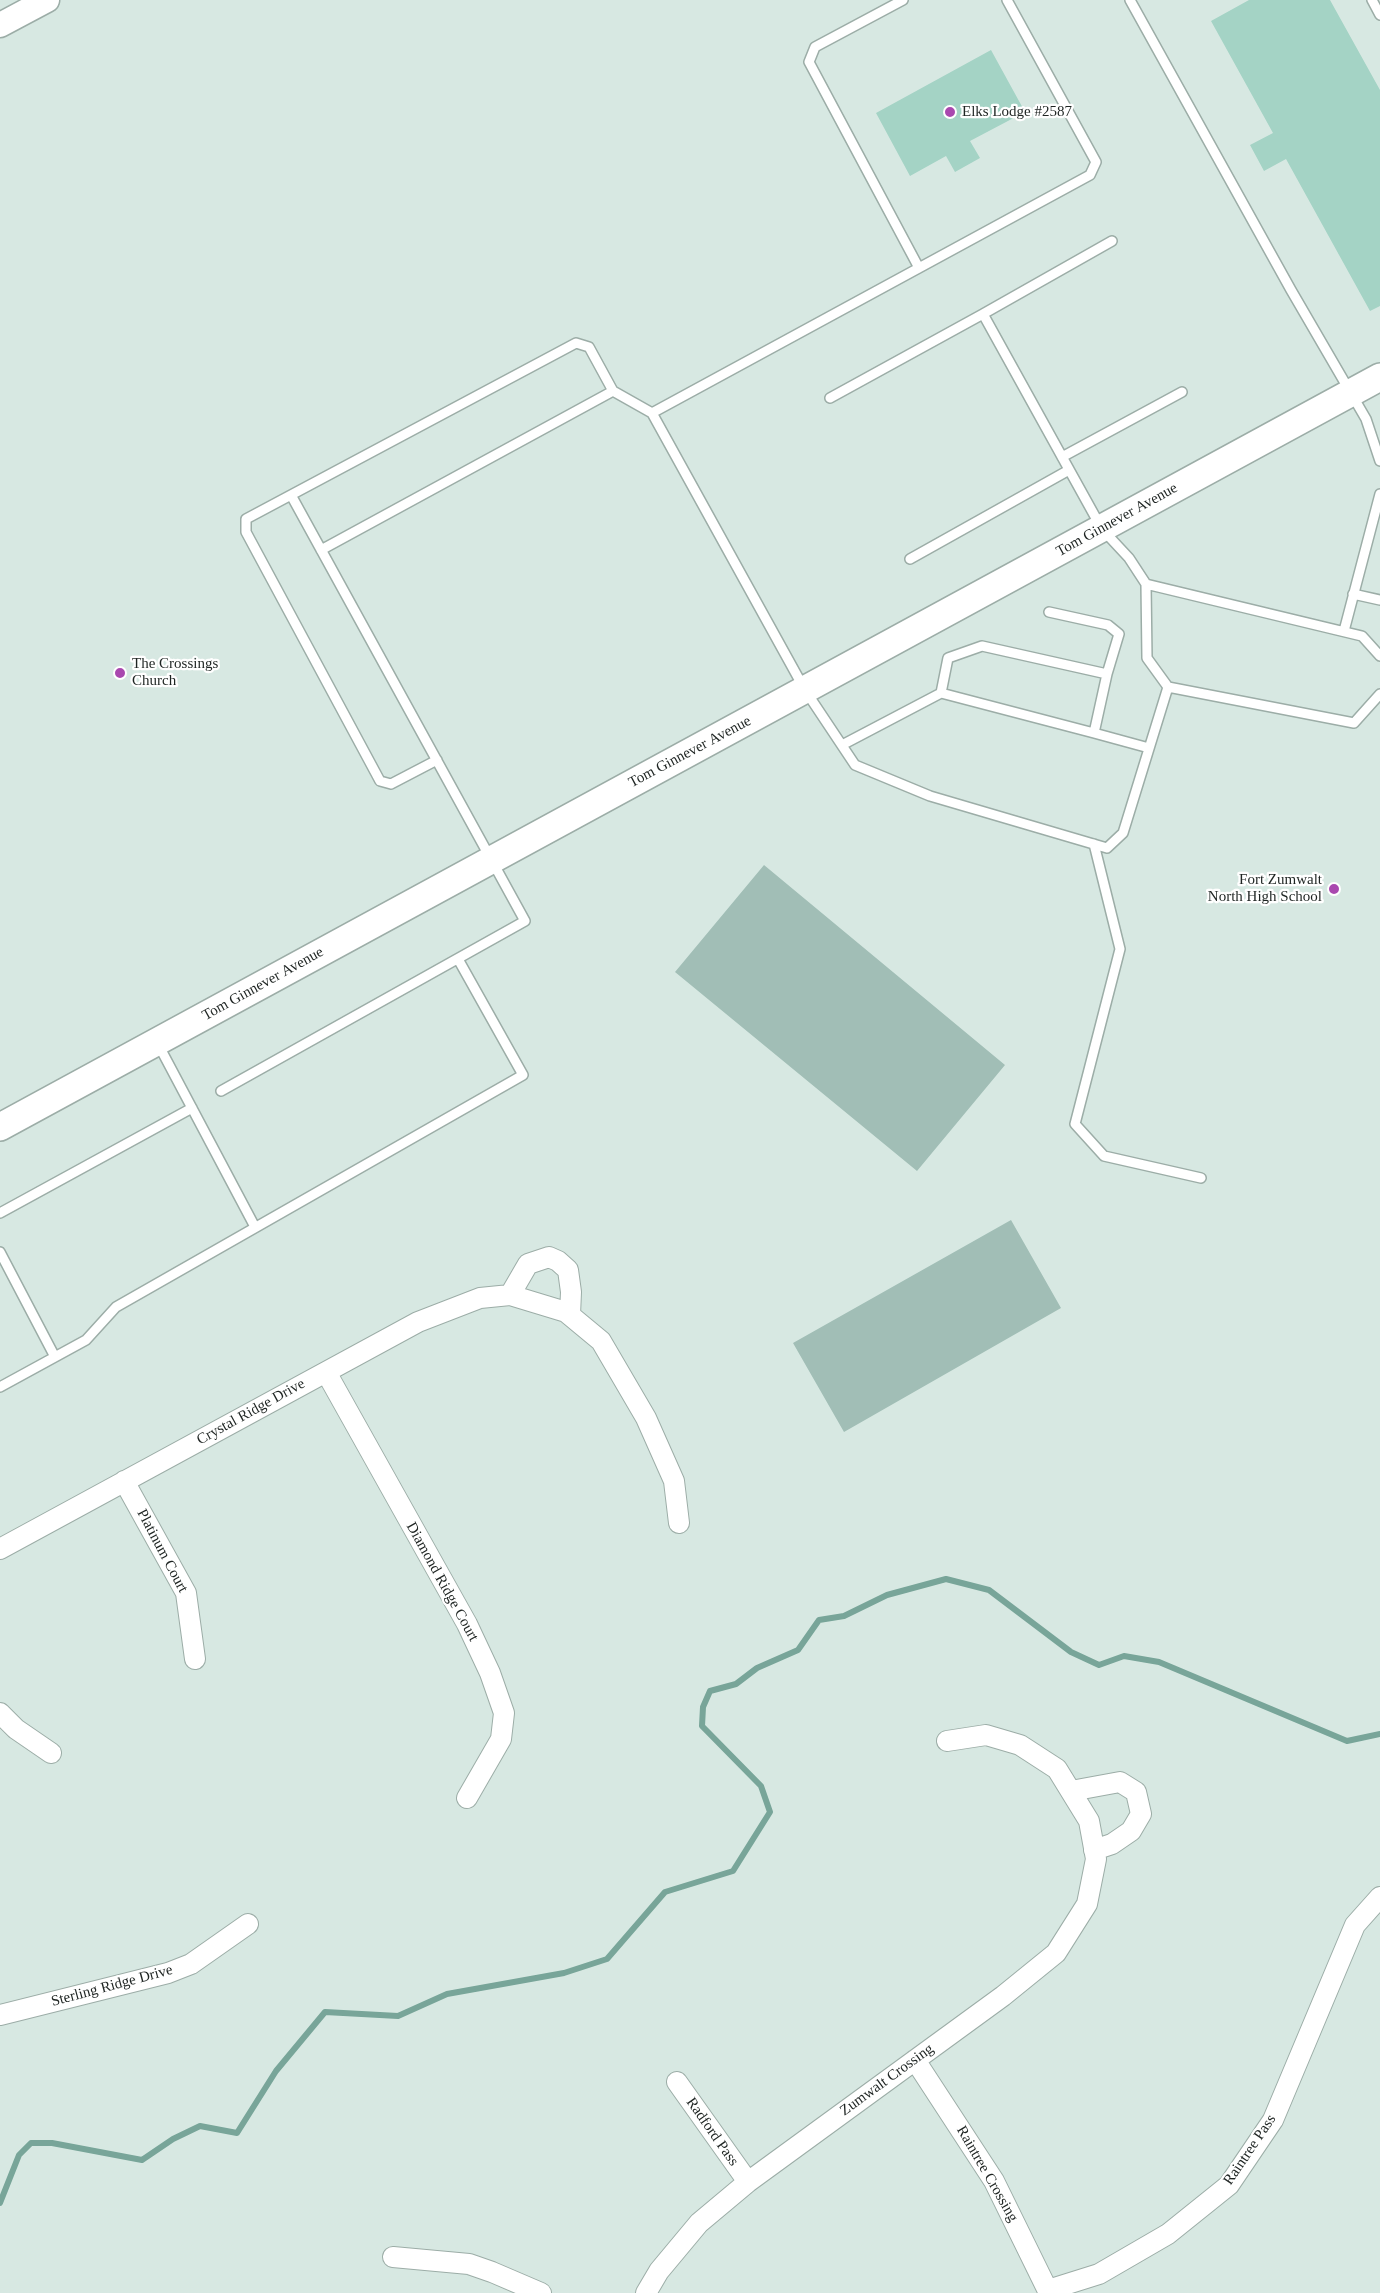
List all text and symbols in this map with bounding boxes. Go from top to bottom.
place label: Elks Lodge #2587 [962,103,1072,121]
marker: Elks Lodge #2587 [943,105,957,119]
street label: Tom Ginnever Avenue [1053,479,1181,561]
place label: The Crossings Church [132,655,218,690]
marker: The Crossings Church [113,666,127,680]
street label: Tom Ginnever Avenue [626,712,754,792]
place label: Fort Zumwalt North High School [1208,871,1322,906]
marker: Fort Zumwalt North High School [1327,882,1341,896]
street label: Tom Ginnever Avenue [199,943,327,1025]
street label: Crystal Ridge Drive [194,1375,308,1449]
street label: Platinum Court [132,1506,192,1596]
street label: Diamond Ridge Court [402,1519,482,1645]
street label: Sterling Ridge Drive [49,1961,175,2011]
street label: Zumwalt Crossing [837,2040,937,2120]
street label: Radford Pass [682,2094,742,2170]
street label: Raintree Pass [1220,2111,1280,2189]
street label: Raintree Crossing [952,2123,1022,2225]

